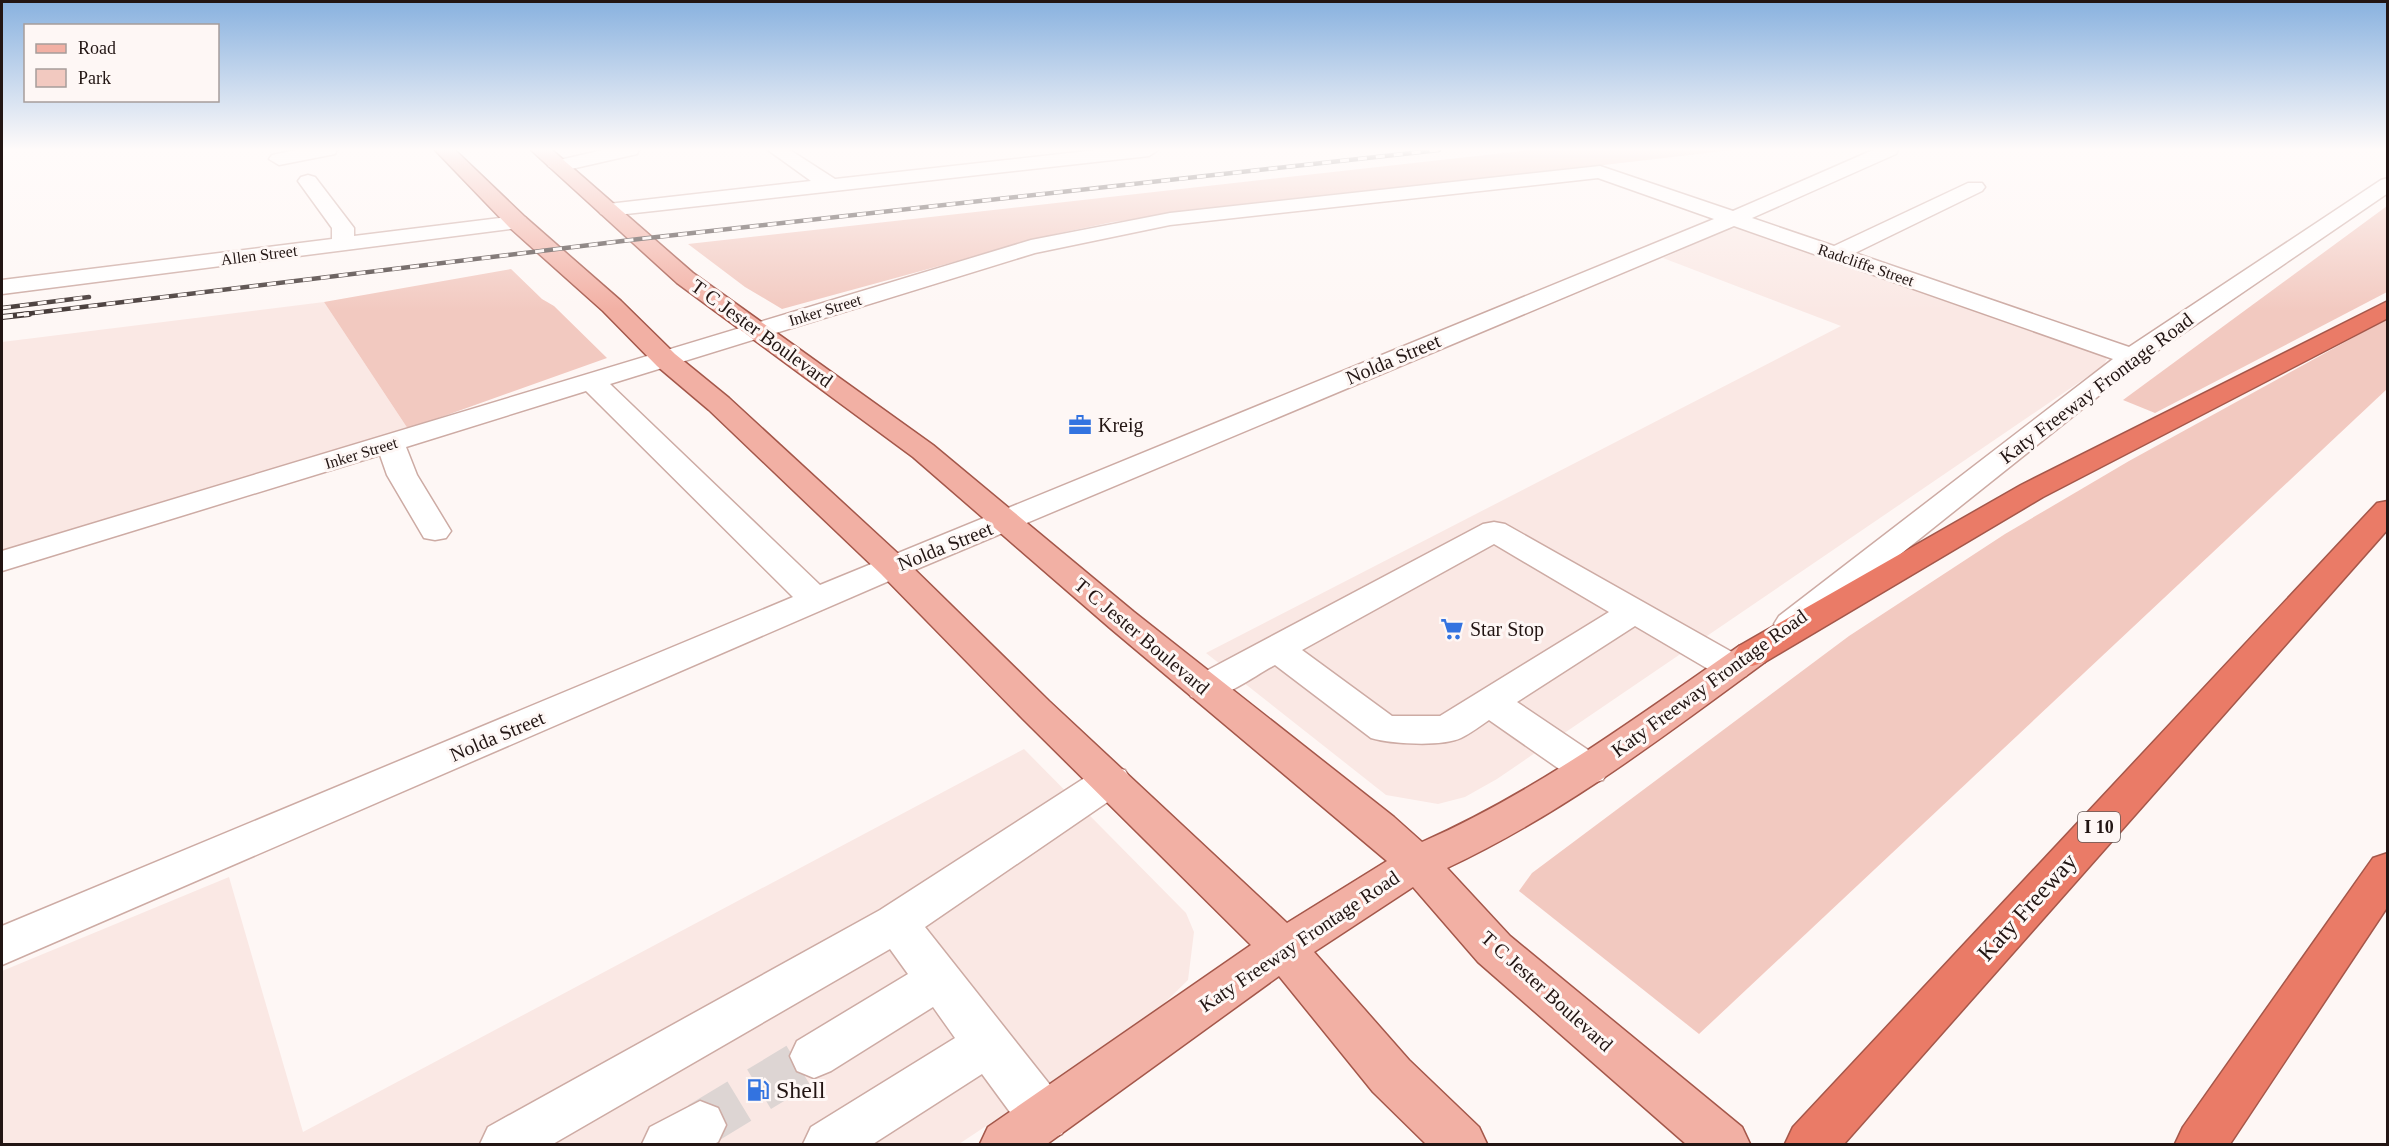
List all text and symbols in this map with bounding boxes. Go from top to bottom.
legend [24,24,219,102]
text: Road [78,38,116,58]
text: Park [78,68,111,88]
street label: Radcliffe Street [1816,241,1917,290]
street label: Allen Street [220,242,299,268]
street label: T C Jester Boulevard [687,274,837,392]
street label: Inker Street [787,291,864,329]
street label: Katy Freeway Frontage Road [1995,308,2197,469]
street label: Nolda Street [1342,329,1444,389]
office icon: Kreig [1067,412,1093,438]
place label: Kreig [1098,414,1144,437]
street label: Inker Street [323,434,400,472]
street label: Nolda Street [894,517,996,575]
street label: T C Jester Boulevard [1070,573,1214,699]
street label: Katy Freeway Frontage Road [1607,605,1812,762]
supermarket icon: Star Stop [1439,616,1465,642]
place label: Star Stop [1470,618,1544,641]
street label: Nolda Street [446,706,548,766]
road number: I 10 [2078,812,2120,842]
street label: Katy Freeway [1972,848,2082,966]
street label: Katy Freeway Frontage Road [1195,866,1404,1017]
street label: T C Jester Boulevard [1477,926,1617,1056]
fuel station icon: Shell [745,1077,771,1103]
place label: Shell [776,1077,826,1103]

